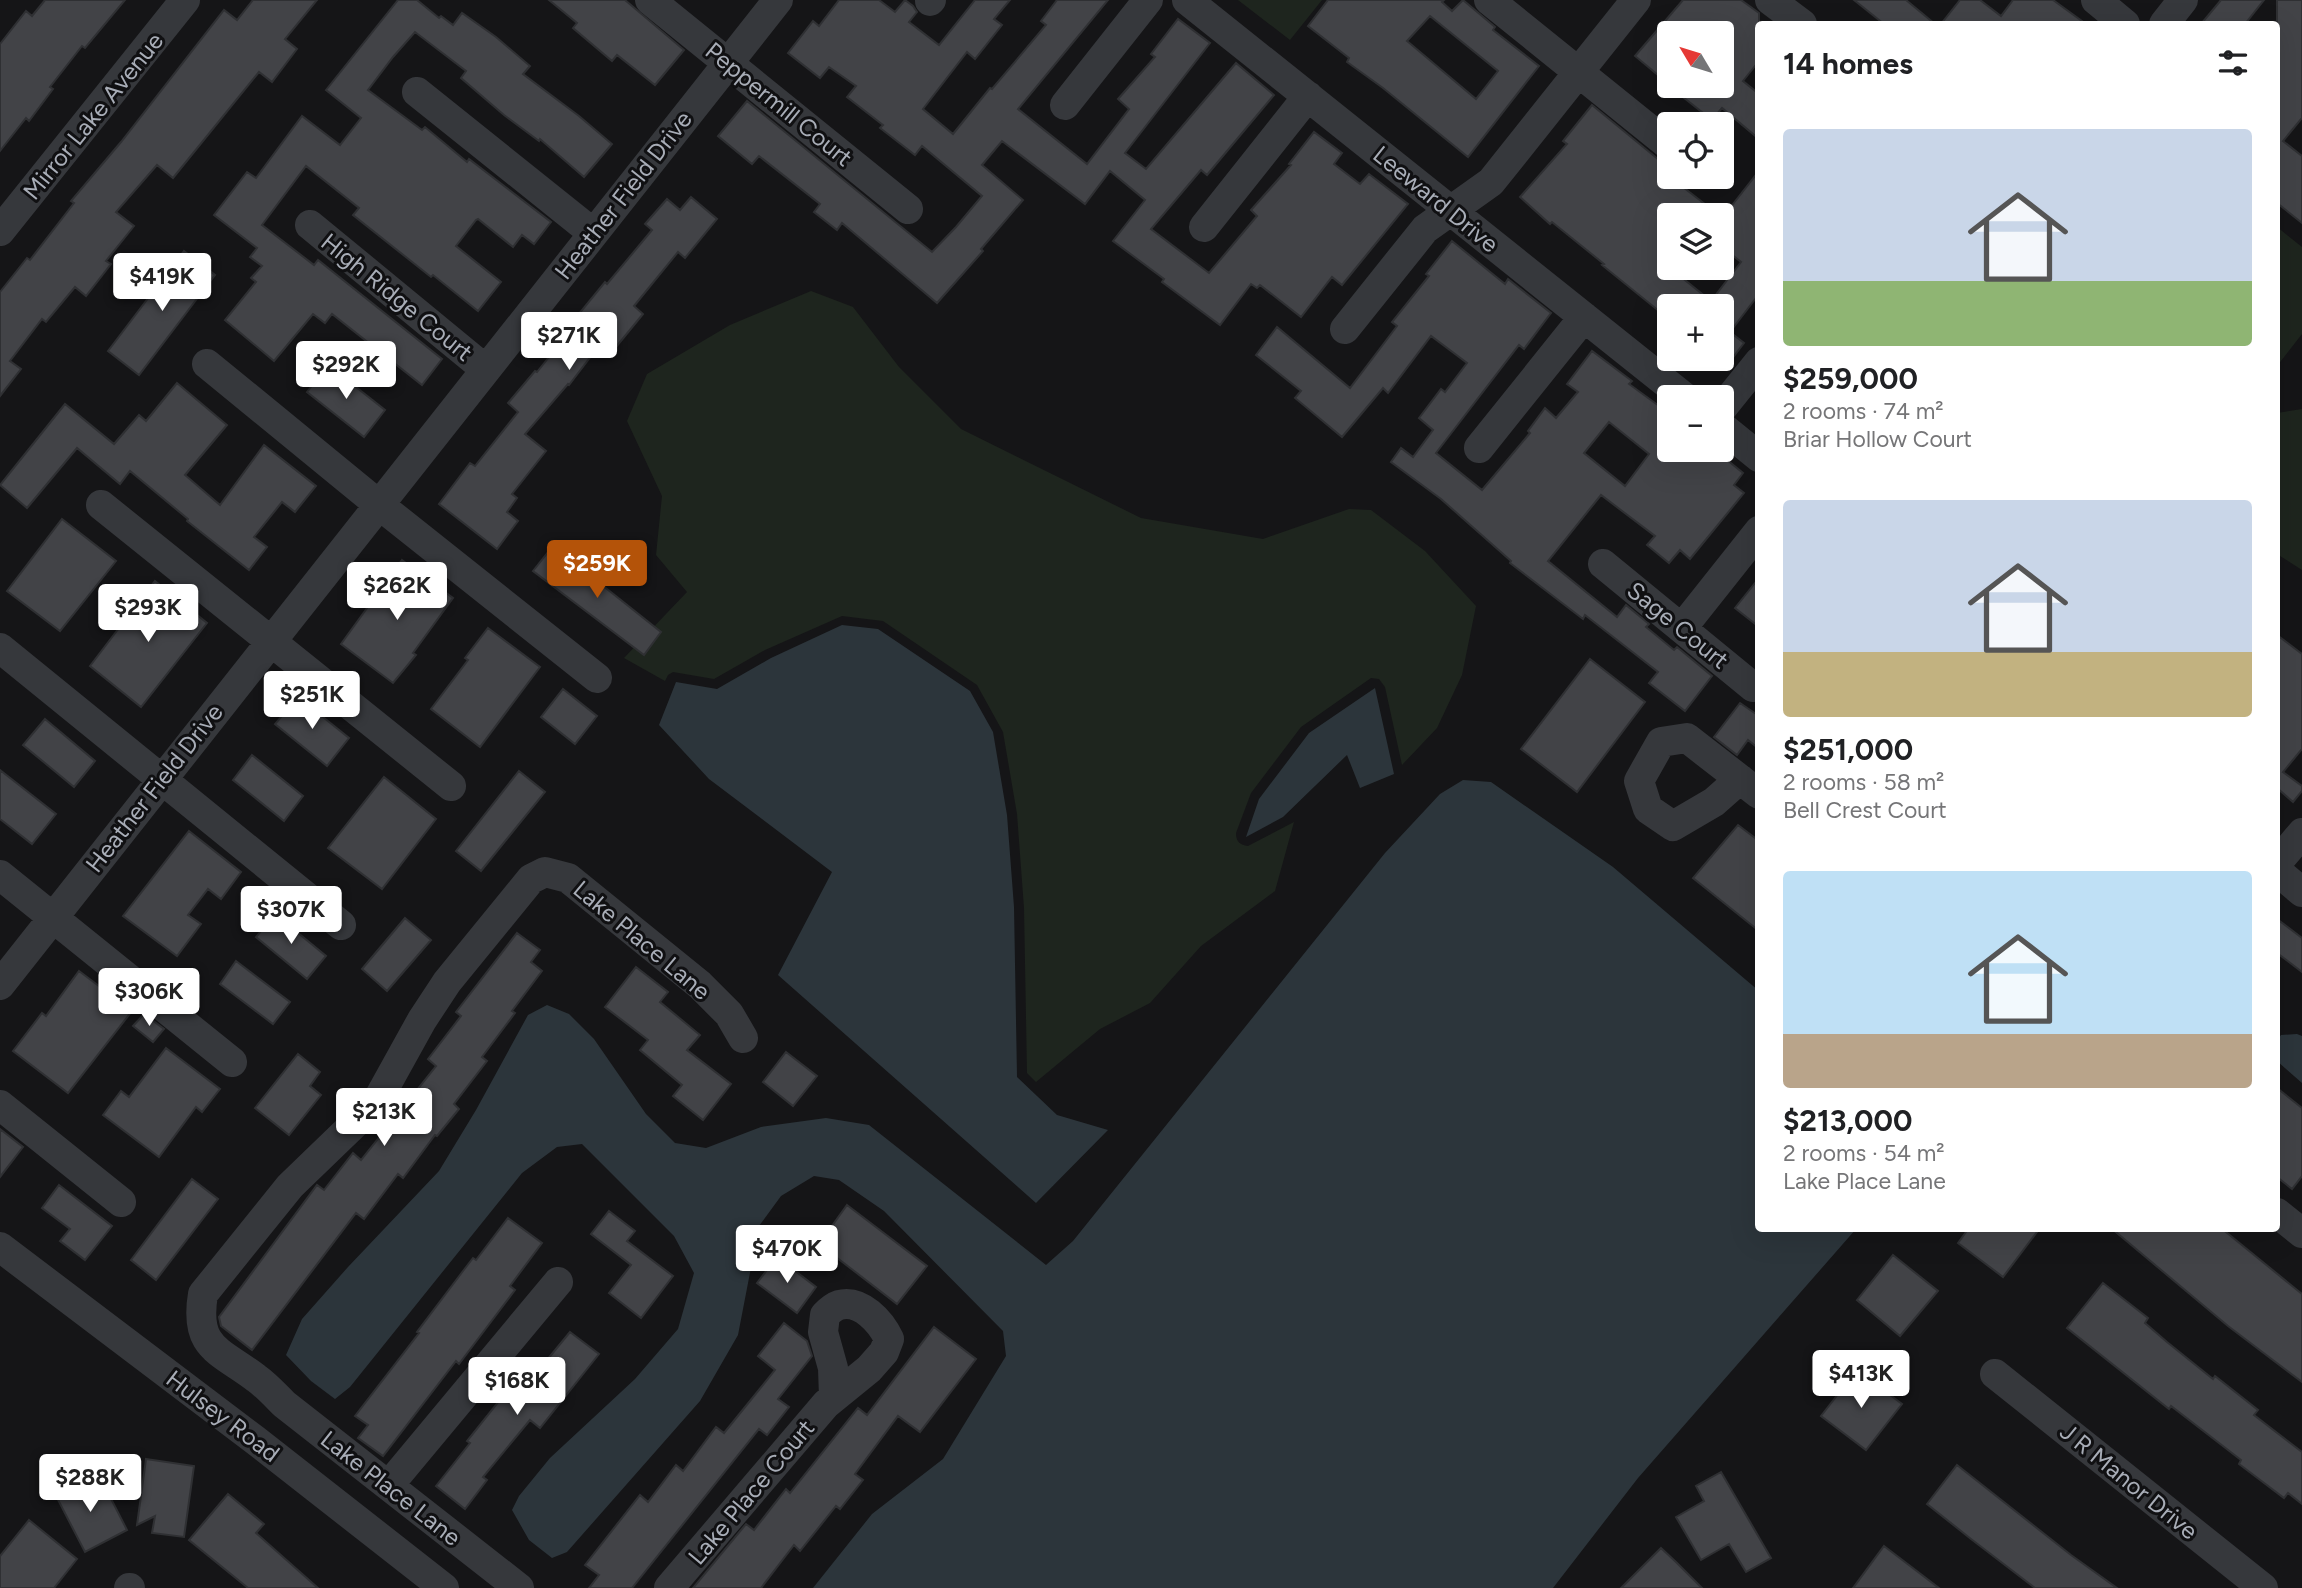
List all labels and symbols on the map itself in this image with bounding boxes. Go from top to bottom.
north arrow [1657,21,1734,98]
street label: Mirror Lake Avenue [17,27,169,205]
street label: Peppermill Court [700,36,858,172]
street label: Heather Field Drive [548,105,698,285]
street label: Leeward Drive [1368,140,1504,258]
street label: High Ridge Court [315,227,479,367]
pin: $419K [113,254,211,313]
pin: $271K [520,312,618,372]
pin: $292K [297,342,395,401]
pin: $259K [548,540,646,600]
pin: $262K [348,562,446,622]
street label: Sage Court [1622,575,1734,675]
pin: $293K [99,584,197,644]
pin: $251K [263,672,361,731]
street label: Heather Field Drive [79,698,229,878]
street label: Lake Place Lane [568,874,716,1006]
pin: $307K [242,886,340,946]
pin: $306K [100,968,198,1028]
pin: $213K [335,1088,433,1148]
pin: $470K [738,1226,836,1285]
pin: $413K [1812,1350,1910,1410]
pin: $168K [468,1358,566,1417]
street label: Hulsey Road [161,1364,285,1468]
street label: Lake Place Court [682,1414,820,1570]
street label: J R Manor Drive [2054,1417,2204,1545]
street label: Lake Place Lane [315,1424,467,1552]
pin: $288K [41,1454,139,1514]

